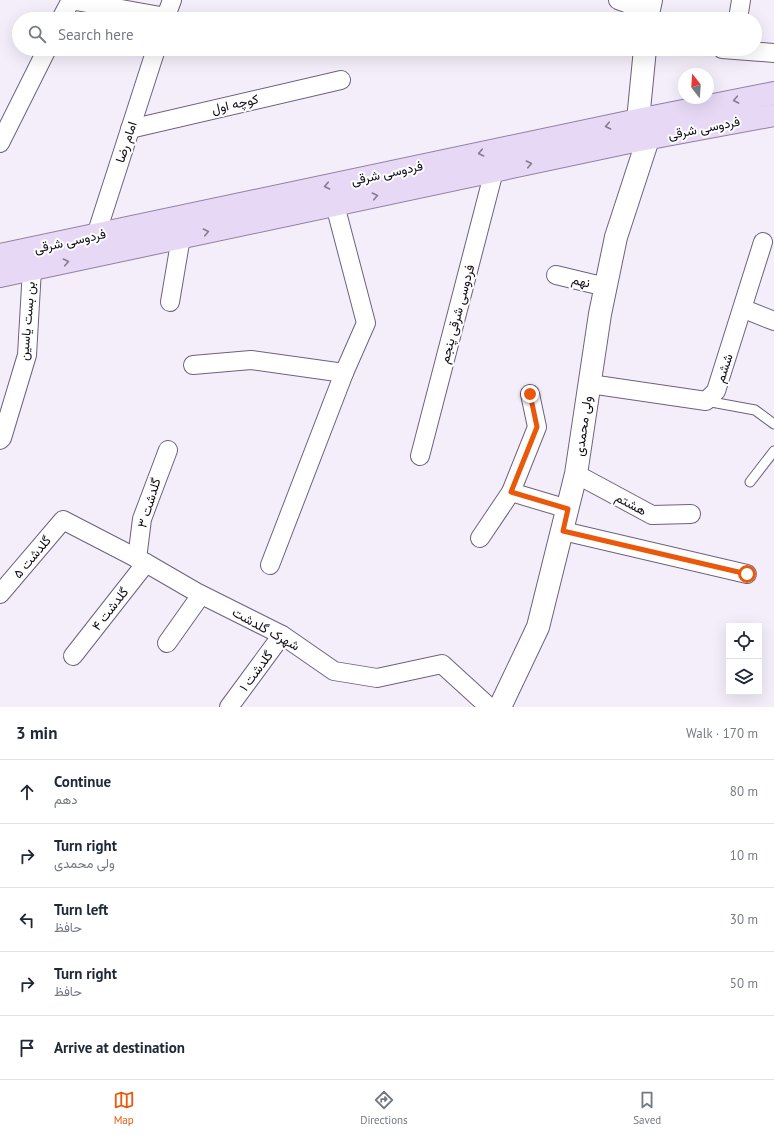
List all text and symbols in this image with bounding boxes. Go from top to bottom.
search box [12,12,762,56]
icon: search [26,23,48,45]
text: Search here [58,25,134,44]
north arrow [678,68,714,104]
street label: کوچه اول [210,90,261,119]
one-way arrow [733,96,739,104]
street label: فردوسی شرقی [667,113,741,143]
street label: امام رضا [111,119,141,165]
one-way arrow [605,121,611,130]
one-way arrow [478,149,484,157]
street label: فردوسی شرقی [350,157,424,189]
one-way arrow [526,160,532,168]
one-way arrow [323,182,330,190]
one-way arrow [372,193,378,201]
street label: فردوسی شرقی [33,225,107,257]
one-way arrow [203,229,210,237]
one-way arrow [62,258,69,267]
street label: فردوسی شرقی پنجم [436,263,479,366]
street label: نهم [570,271,592,292]
street label: بن بست یاسین [15,281,39,361]
street label: ششم [711,351,737,385]
route end [521,385,539,403]
street label: ولی محمدی [570,395,596,457]
street label: گلدشت ۳ [133,476,165,530]
street label: هشتم [612,489,650,519]
street label: ۵ گلدشت [9,532,55,582]
route start [738,565,756,583]
street label: گلدشت ۴ [88,584,132,634]
street label: شهرک گلدشت [229,603,303,655]
map controls [726,623,762,695]
button: locate [726,623,762,659]
street label: گلدشت ۱ [235,647,277,695]
button: layers [726,659,762,695]
text: 3 min [16,722,57,744]
text: Walk · 170 m [686,725,758,742]
text: Continue [54,772,111,791]
icon: ahead [16,781,38,803]
text: 80 m [730,783,758,800]
text: دهم [54,791,78,808]
text: Turn right [54,836,117,855]
icon: right [16,845,38,867]
text: 10 m [730,847,758,864]
text: ولی محمدی [54,855,115,872]
text: Turn left [54,900,108,919]
icon: left [16,909,38,931]
text: 30 m [730,911,758,928]
text: حافظ [54,919,82,936]
text: Turn right [54,964,117,983]
icon: right [16,973,38,995]
text: 50 m [730,975,758,992]
text: حافظ [54,983,82,1000]
icon: arrive [16,1037,38,1059]
text: Arrive at destination [54,1038,185,1057]
tab: Map [113,1089,135,1127]
tab: Directions [360,1089,408,1127]
tab: Saved [633,1089,661,1127]

